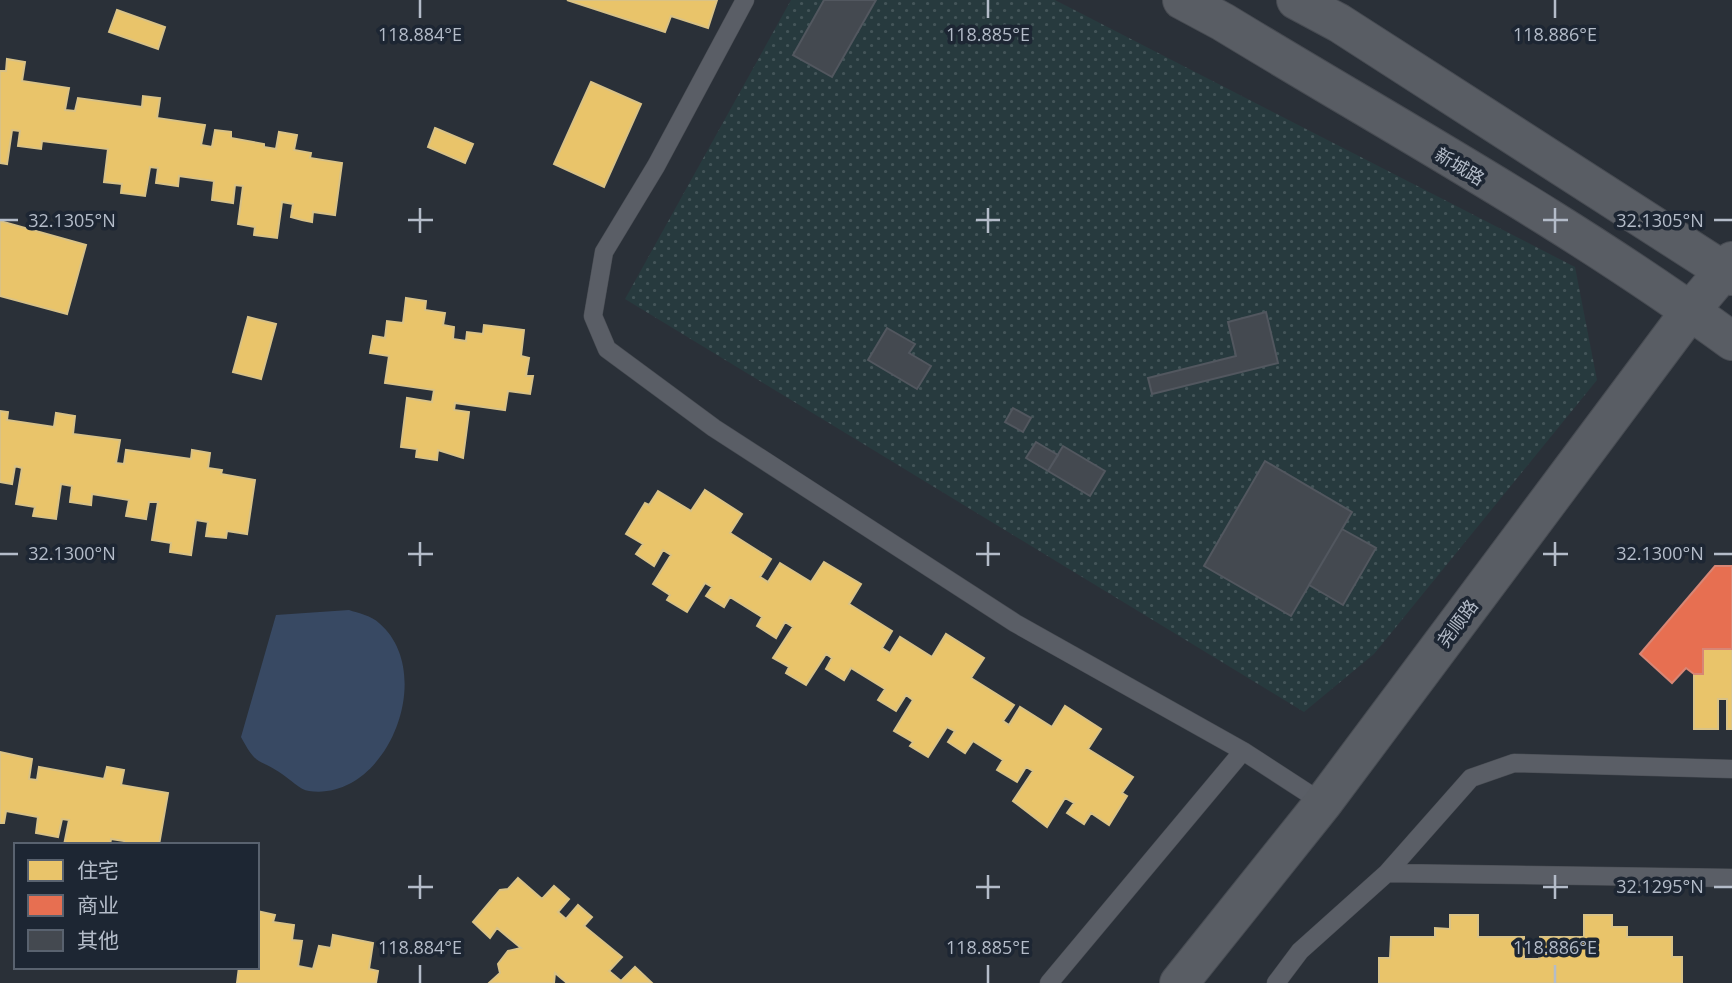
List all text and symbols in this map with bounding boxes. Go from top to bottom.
text: 118.884°E [378,22,462,46]
text: 118.885°E [946,22,1030,46]
text: 118.886°E [1513,22,1597,46]
street label: 新城路 [1431,142,1489,190]
text: 32.1305°N [28,208,116,232]
text: 32.1305°N [1616,208,1704,232]
text: 32.1300°N [28,541,116,565]
text: 32.1300°N [1616,541,1704,565]
street label: 尧顺路 [1431,594,1483,652]
legend [14,843,259,969]
text: 住宅 [77,856,119,884]
text: 32.1295°N [1616,874,1704,898]
text: 商业 [77,891,119,919]
text: 其他 [77,926,119,954]
text: 118.884°E [378,935,462,959]
text: 118.885°E [946,935,1030,959]
text: 118.886°E [1513,935,1597,959]

